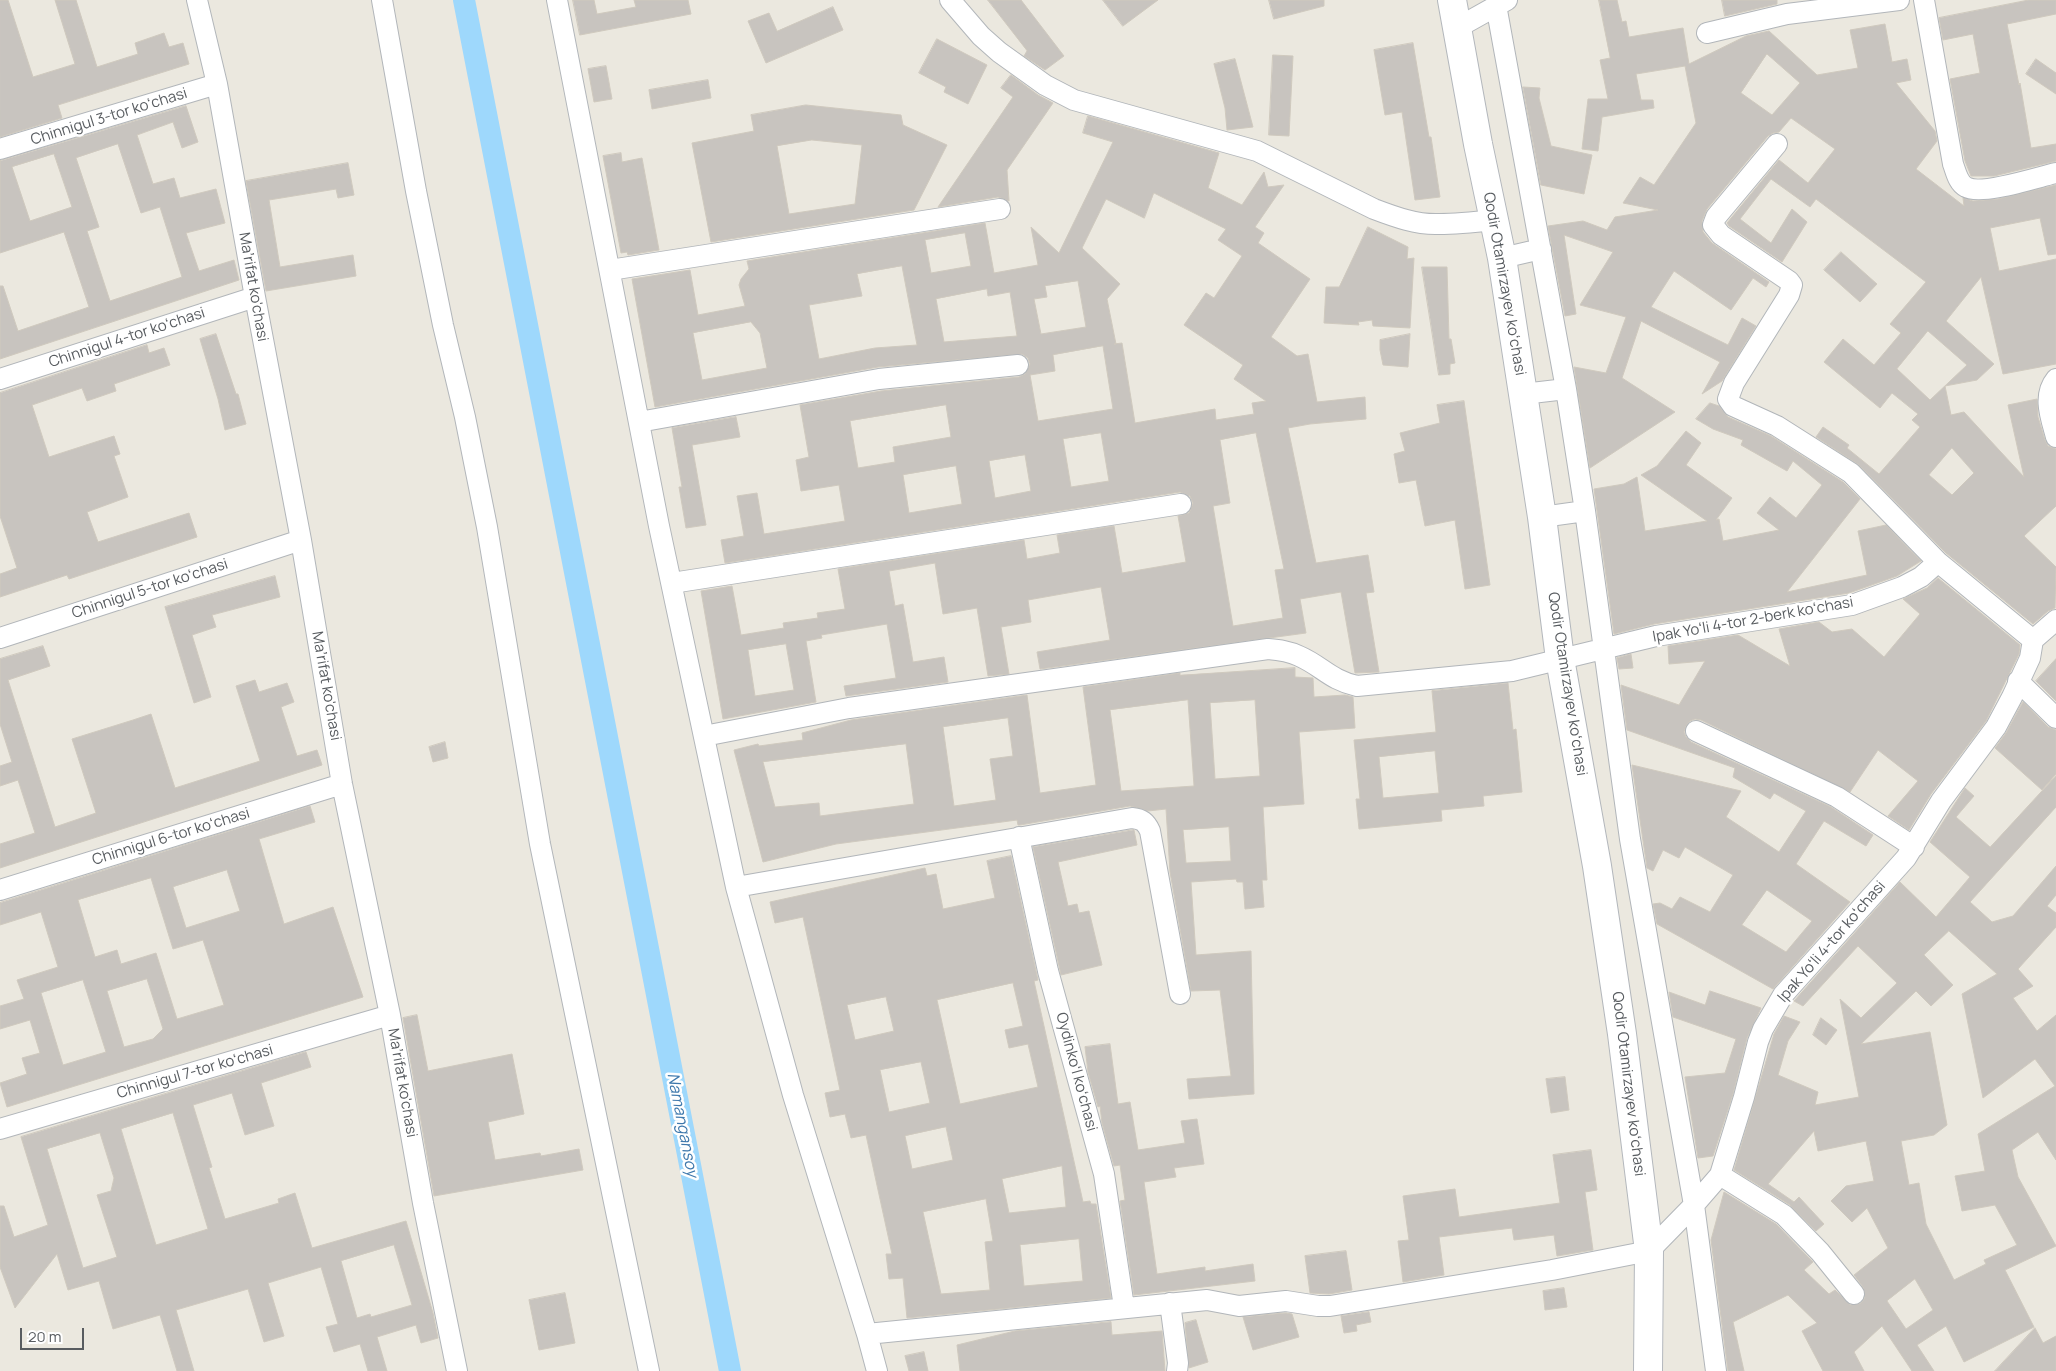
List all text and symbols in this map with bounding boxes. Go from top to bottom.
street label: Chinnigul 3-tor koʻchasi [29,85,189,149]
street label: Qodir Otamirzayev koʻchasi [1479,191,1529,377]
street label: Maʼrifat ko'chasi [235,231,271,343]
street label: Chinnigul 4-tor koʻchasi [47,304,207,372]
street label: Chinnigul 5-tor koʻchasi [70,555,230,623]
street label: Qodir Otamirzayev koʻchasi [1544,591,1590,777]
street label: Ipak Yoʻli 4-tor 2-berk koʻchasi [1651,593,1855,647]
street label: Maʼrifat ko'chasi [308,630,344,742]
street label: Chinnigul 6-tor koʻchasi [90,804,252,870]
street label: Ipak Yoʻli 4-tor koʻchasi [1774,878,1890,1006]
street label: Qodir Otamirzayev koʻchasi [1608,991,1648,1177]
street label: Oydinkoʻl koʻchasi [1051,1011,1101,1133]
street label: Maʼrifat ko'chasi [384,1027,420,1139]
street label: Chinnigul 7-tor koʻchasi [115,1041,275,1103]
water label: Namangansoy [662,1071,702,1179]
scale bar [22,1318,86,1350]
text: 20 m [28,1326,61,1347]

